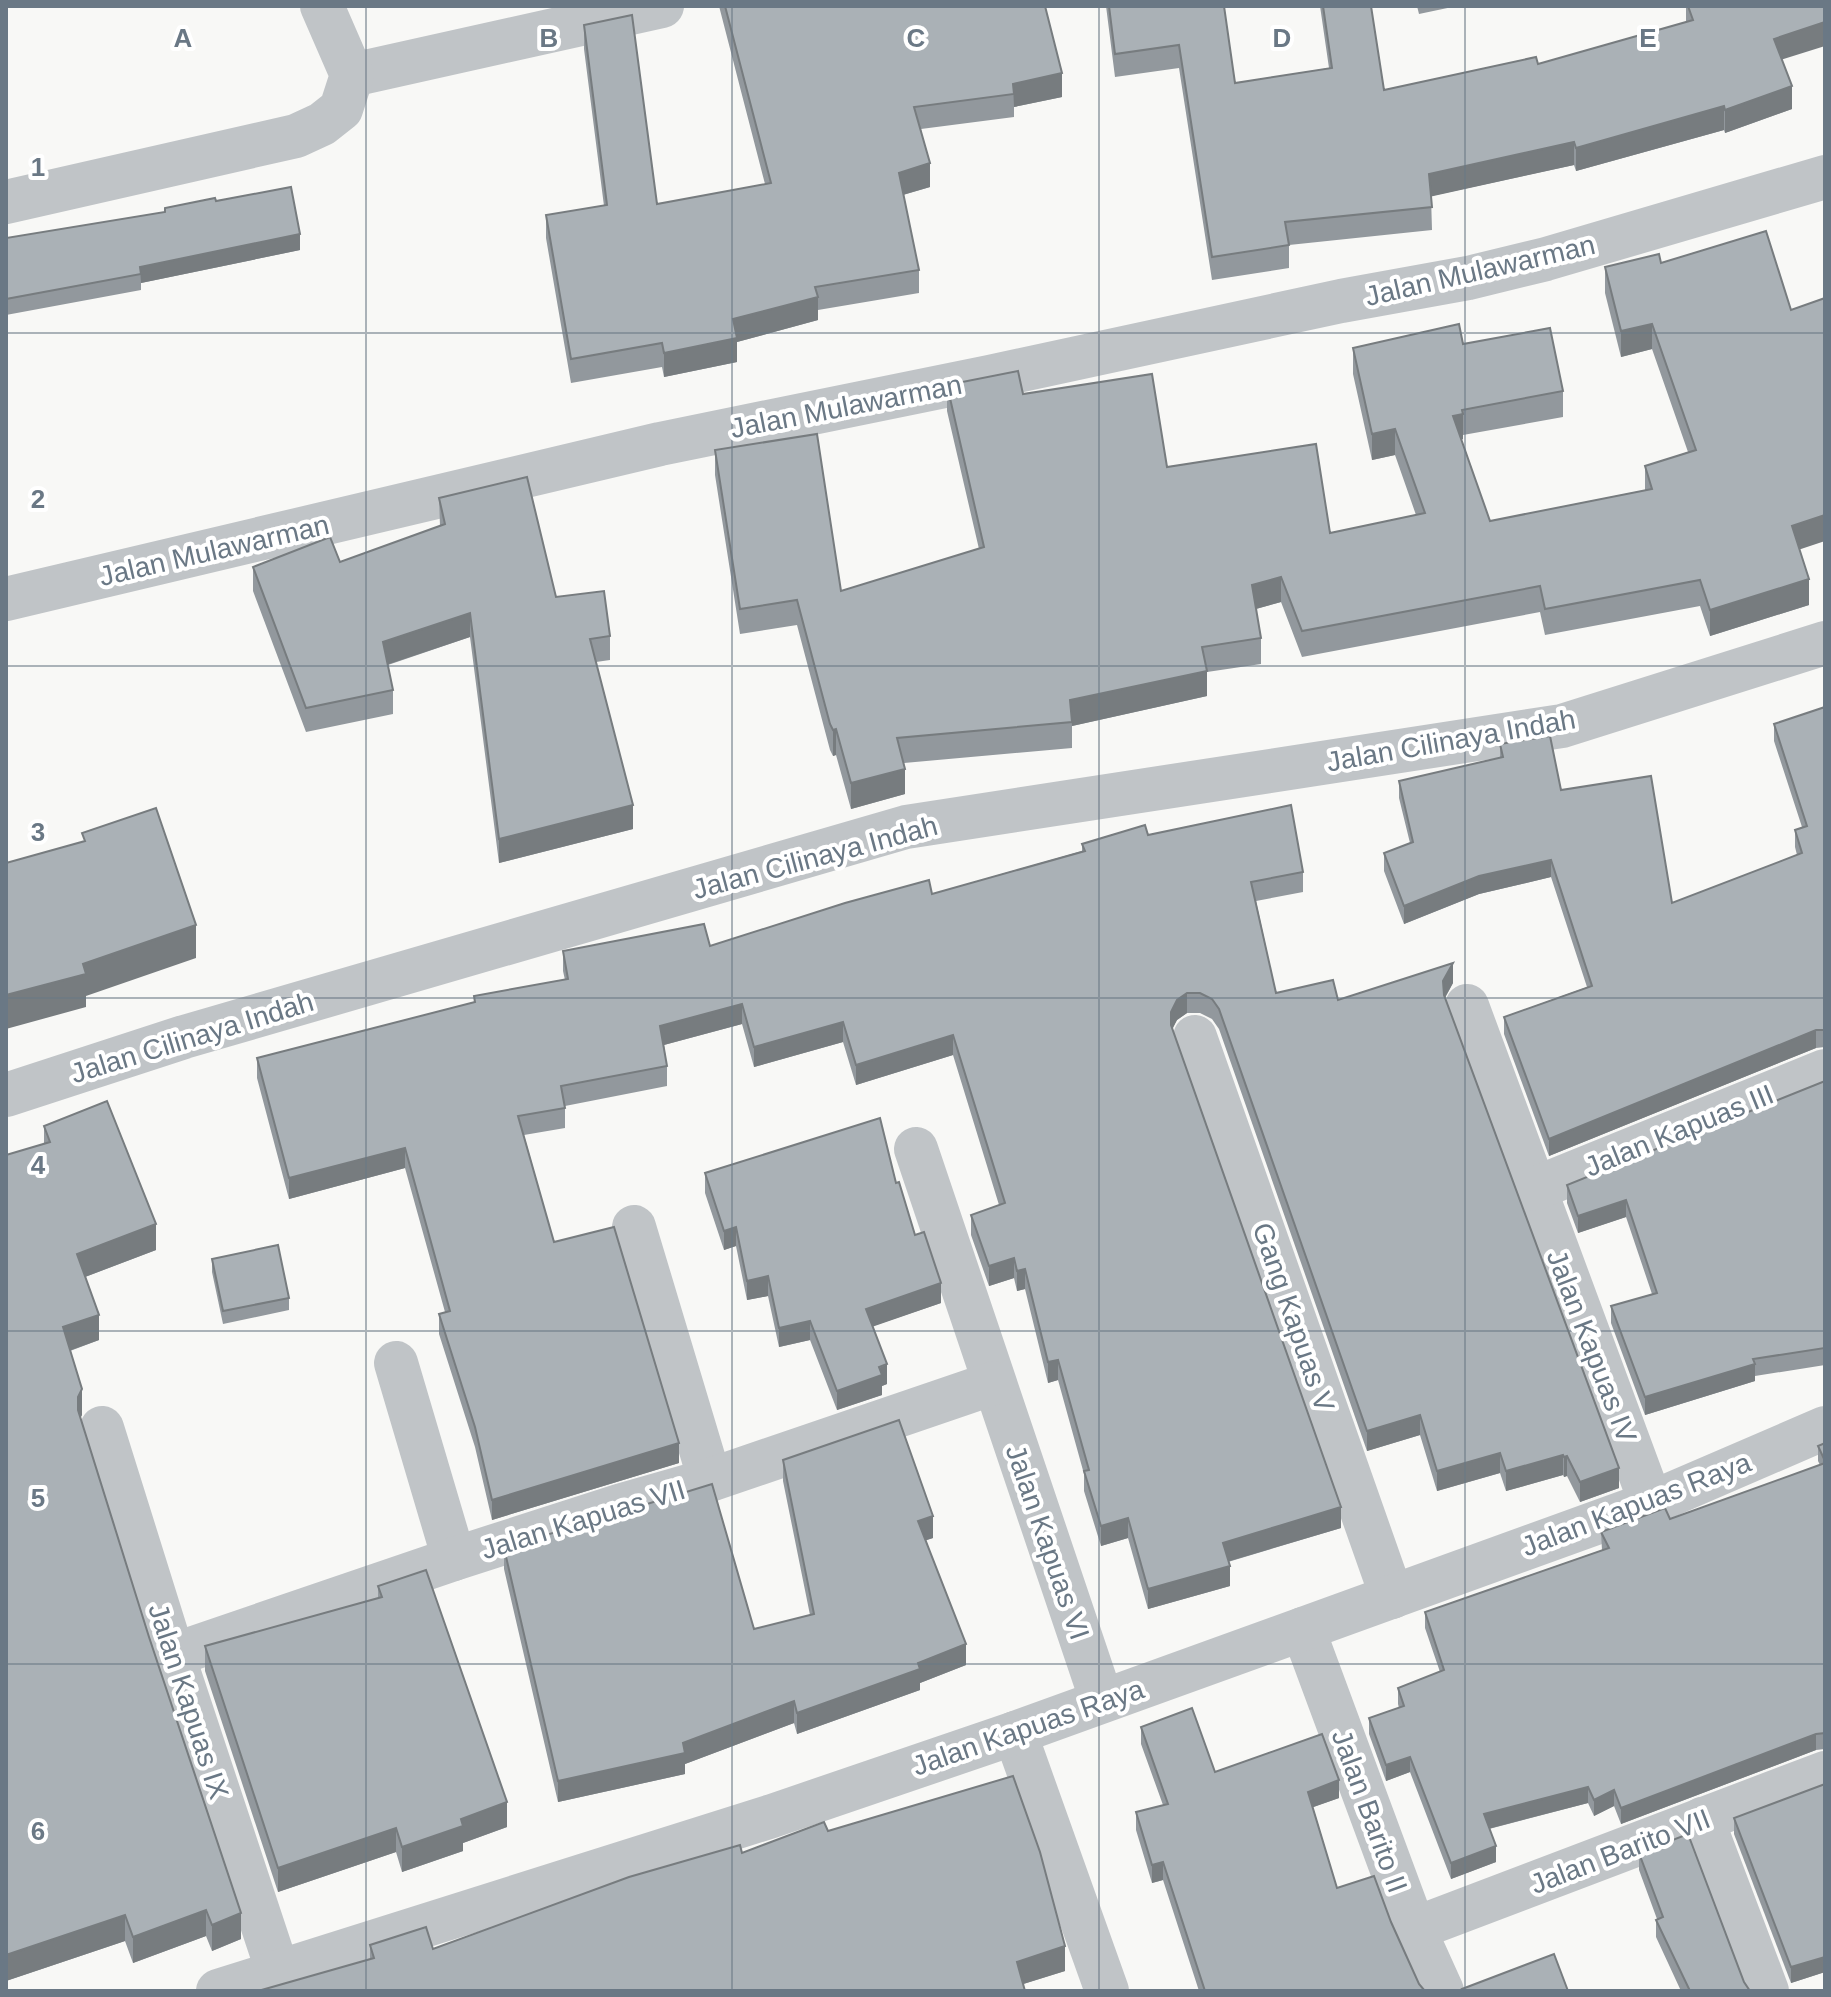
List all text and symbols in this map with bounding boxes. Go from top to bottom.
text: A [174,23,193,53]
text: B [540,23,558,53]
text: C [907,23,926,53]
text: D [1273,23,1291,53]
text: E [1639,23,1657,53]
text: 1 [31,152,45,182]
street label: Jalan Mulawarman [1362,229,1598,312]
street label: Jalan Mulawarman [728,369,964,444]
text: 2 [31,484,45,514]
street label: Jalan Mulawarman [96,509,332,592]
street label: Jalan Cilinaya Indah [1324,703,1578,778]
street label: Jalan Cilinaya Indah [689,810,941,905]
text: 3 [31,817,45,847]
street label: Jalan Cilinaya Indah [67,986,317,1089]
street label: Jalan Kapuas III [1580,1078,1778,1182]
text: 4 [31,1150,46,1180]
street label: Gang Kapuas V [1247,1219,1340,1416]
street label: Jalan Kapuas IV [1541,1245,1643,1447]
street label: Jalan Kapuas VI [1000,1441,1095,1644]
street label: Jalan Kapuas Raya [1517,1446,1755,1562]
street label: Jalan Kapuas VII [477,1474,689,1565]
text: 5 [31,1483,45,1513]
street label: Jalan Kapuas IX [142,1599,235,1803]
street label: Jalan Kapuas Raya [908,1673,1148,1782]
street label: Jalan Barito II [1326,1725,1413,1897]
street label: Jalan Barito VII [1526,1803,1714,1900]
text: 6 [31,1816,45,1846]

